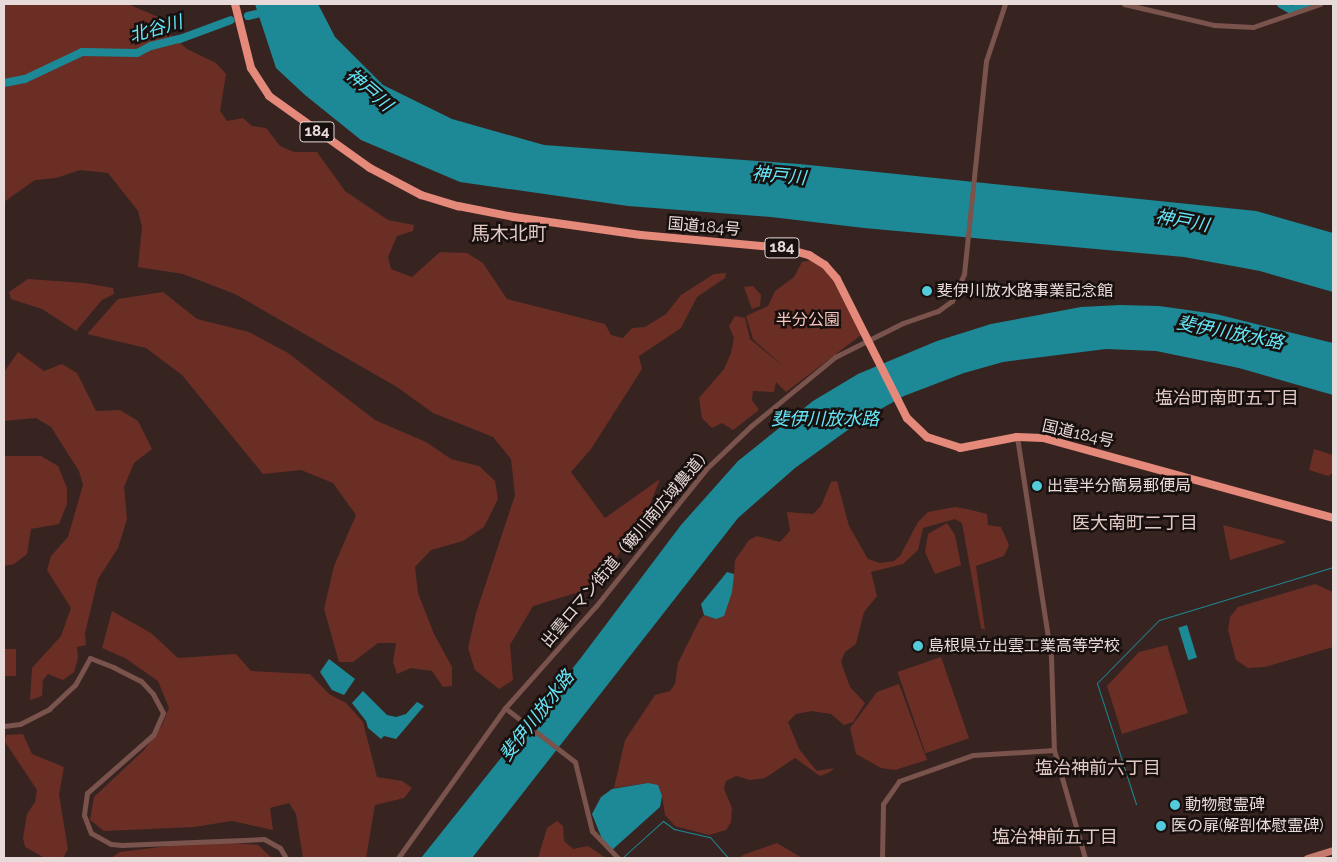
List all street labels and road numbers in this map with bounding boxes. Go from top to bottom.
road number: 184 [298,120,336,144]
street label: 国道184号 [667,214,741,240]
road number: 184 [763,236,801,260]
street label: 国道184号 [1040,416,1116,452]
street label: 出雲ロマン街道（簸川南広域農道） [537,443,717,651]

